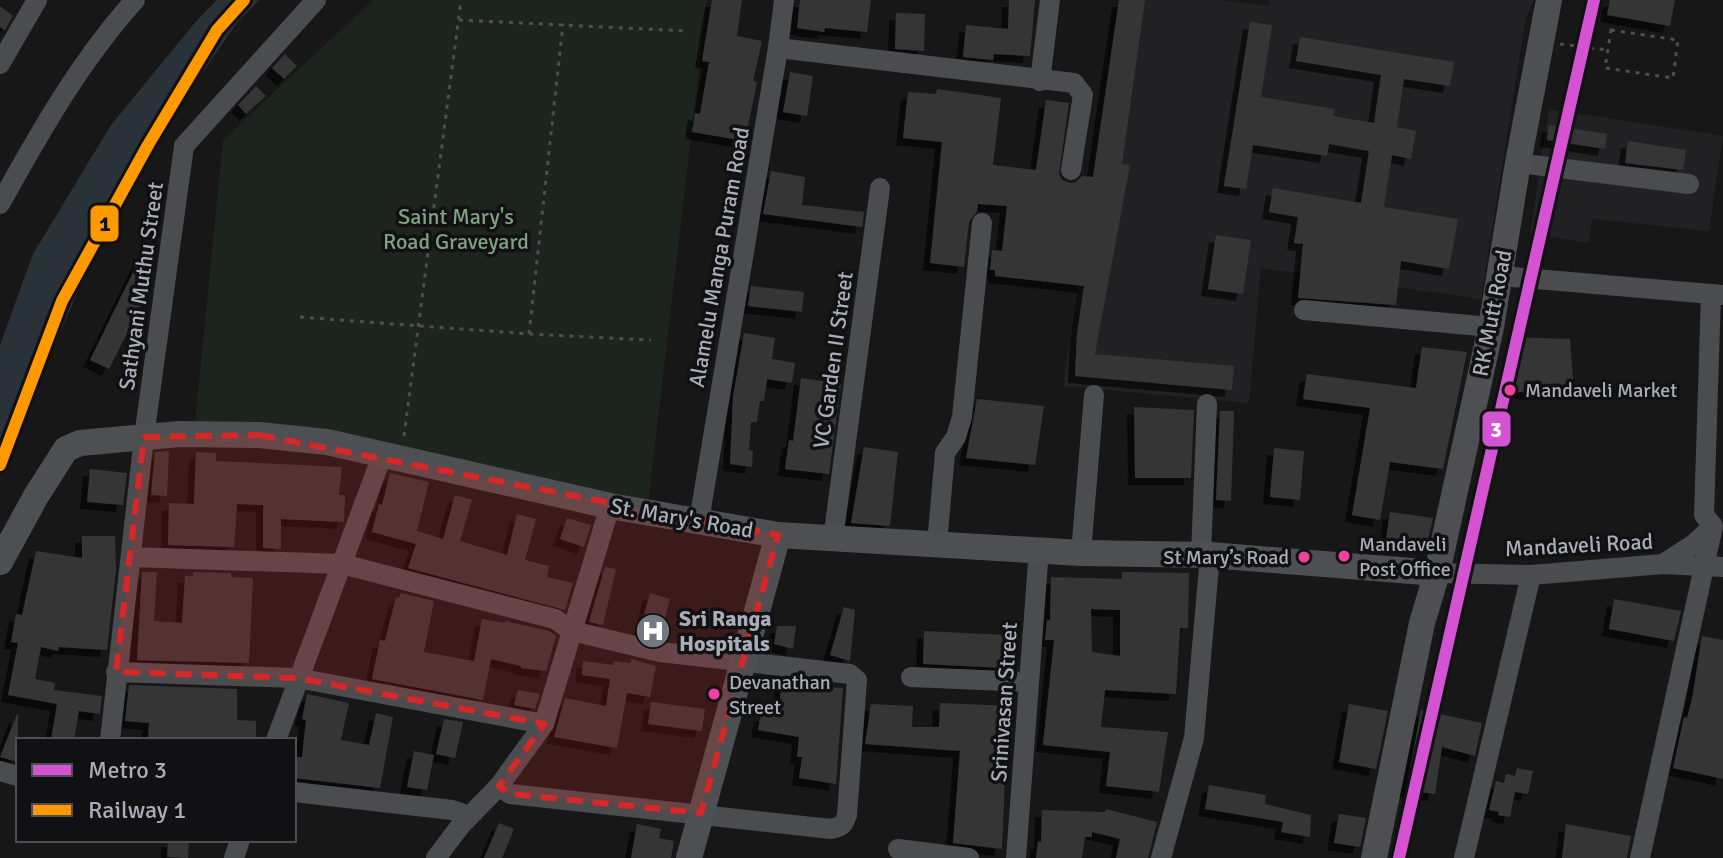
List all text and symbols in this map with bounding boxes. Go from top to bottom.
street label: Alamelu Manga Puram Road [683,125,755,389]
street label: Sathyani Muthu Street [113,180,169,392]
park label: Saint Mary's Road Graveyard [383,203,529,255]
line badge: 1 [89,204,120,243]
text: 1 [99,210,111,237]
street label: RK Mutt Road [1467,247,1517,379]
street label: VC Garden II Street [807,270,859,450]
place label: Mandaveli Market [1525,378,1677,403]
marker: Mandaveli Market [1502,382,1518,398]
line badge: 3 [1481,410,1512,448]
text: 3 [1490,416,1502,443]
street label: St. Mary's Road [609,492,755,544]
street label: Mandaveli Road [1504,528,1654,562]
place label: Mandaveli Post Office [1359,532,1451,582]
place label: St Mary’s Road [1163,545,1289,570]
marker: Mandaveli Post Office [1336,548,1352,564]
marker: St Mary’s Road [1296,549,1312,565]
place label: Sri Ranga Hospitals [679,605,772,657]
hospital icon: Sri Ranga Hospitals [634,612,672,650]
street label: Srinivasan Street [985,621,1023,783]
place label: Devanathan Street [729,670,831,720]
marker: Devanathan Street [706,686,722,702]
legend [16,738,296,842]
text: Metro 3 [88,755,167,785]
text: Railway 1 [88,795,186,825]

